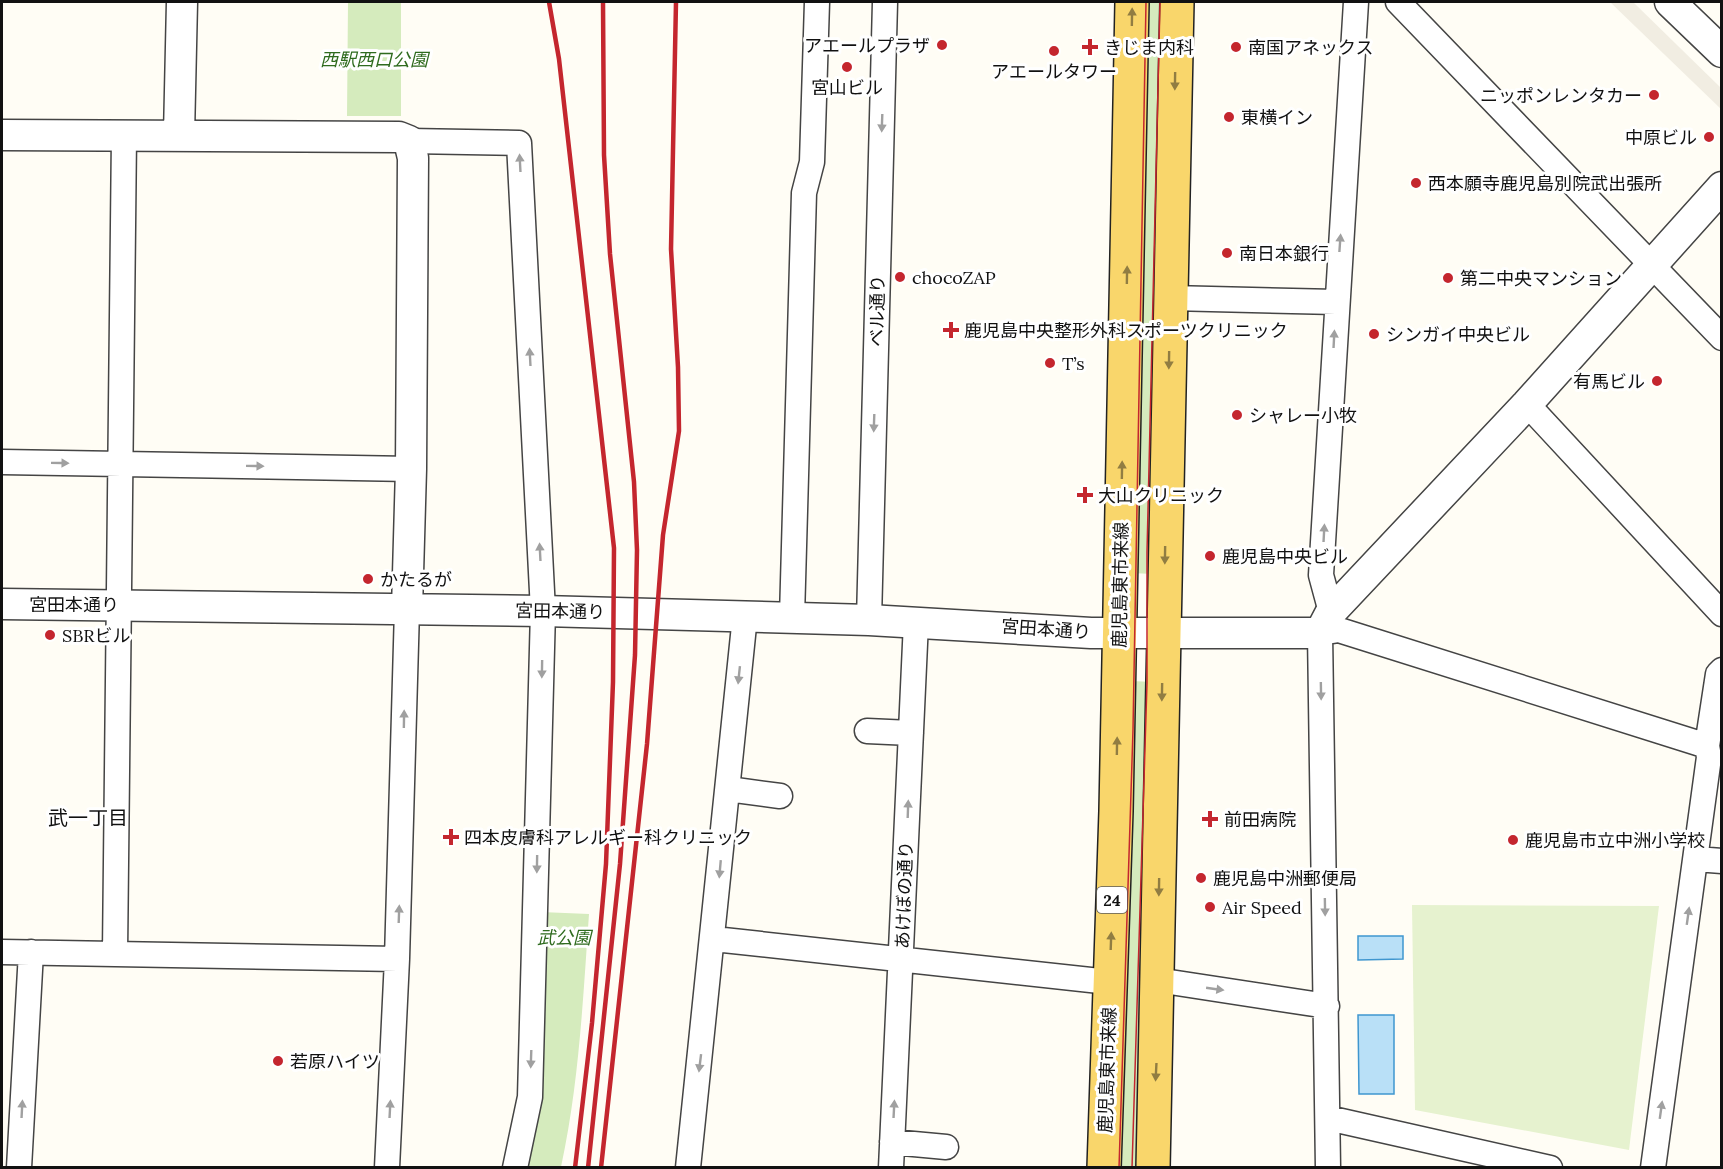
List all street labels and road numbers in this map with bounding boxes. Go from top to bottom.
street label: ベル通り [865,275,889,347]
street label: 鹿児島東市来線 [1107,522,1133,648]
street label: 宮田本通り [29,593,119,616]
street label: 宮田本通り [515,599,605,623]
street label: 宮田本通り [1000,614,1092,644]
street label: あけぼの通り [891,841,917,949]
road number: 24 [1097,887,1127,913]
street label: 鹿児島東市来線 [1093,1007,1121,1133]

